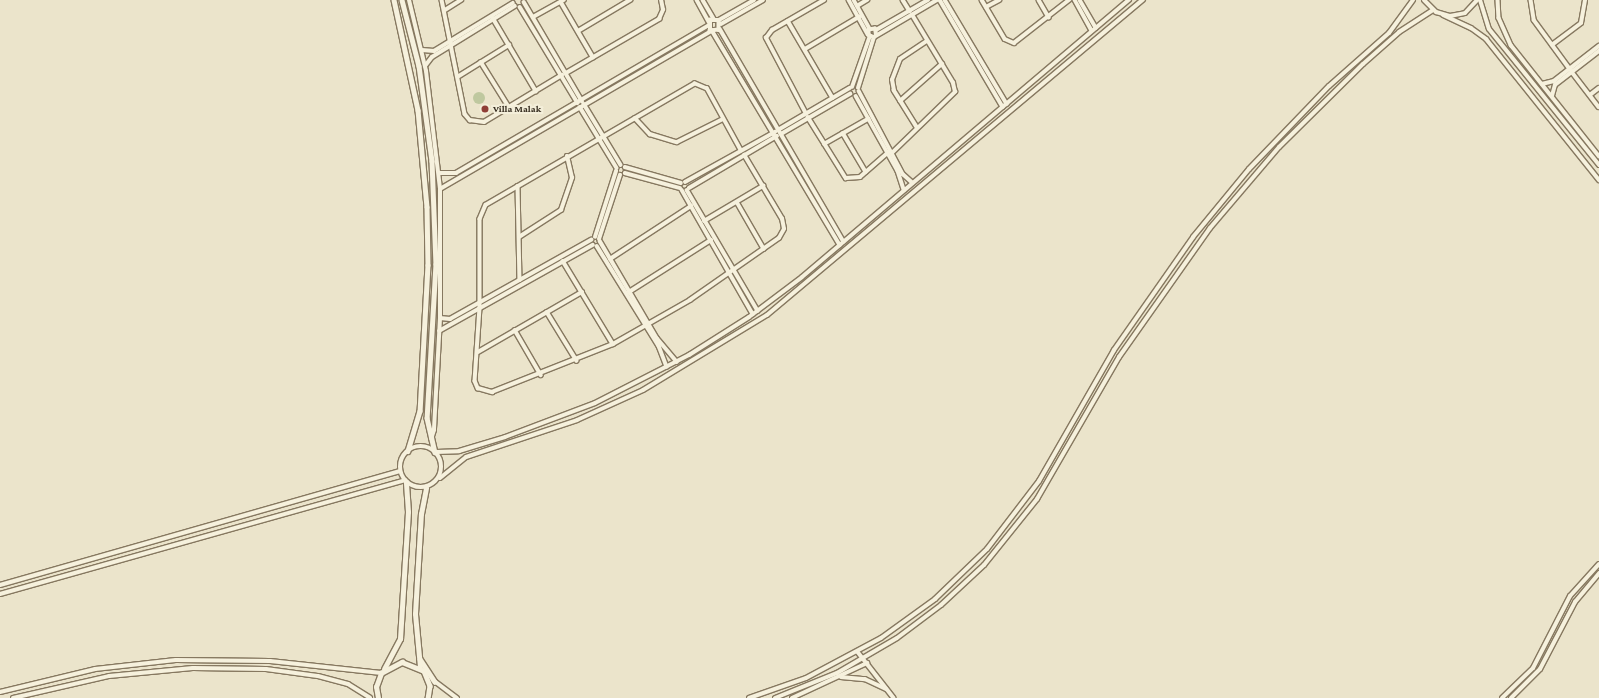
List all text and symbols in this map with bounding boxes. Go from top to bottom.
place label: Villa Malak [493,103,541,115]
marker: Villa Malak [480,104,490,114]

